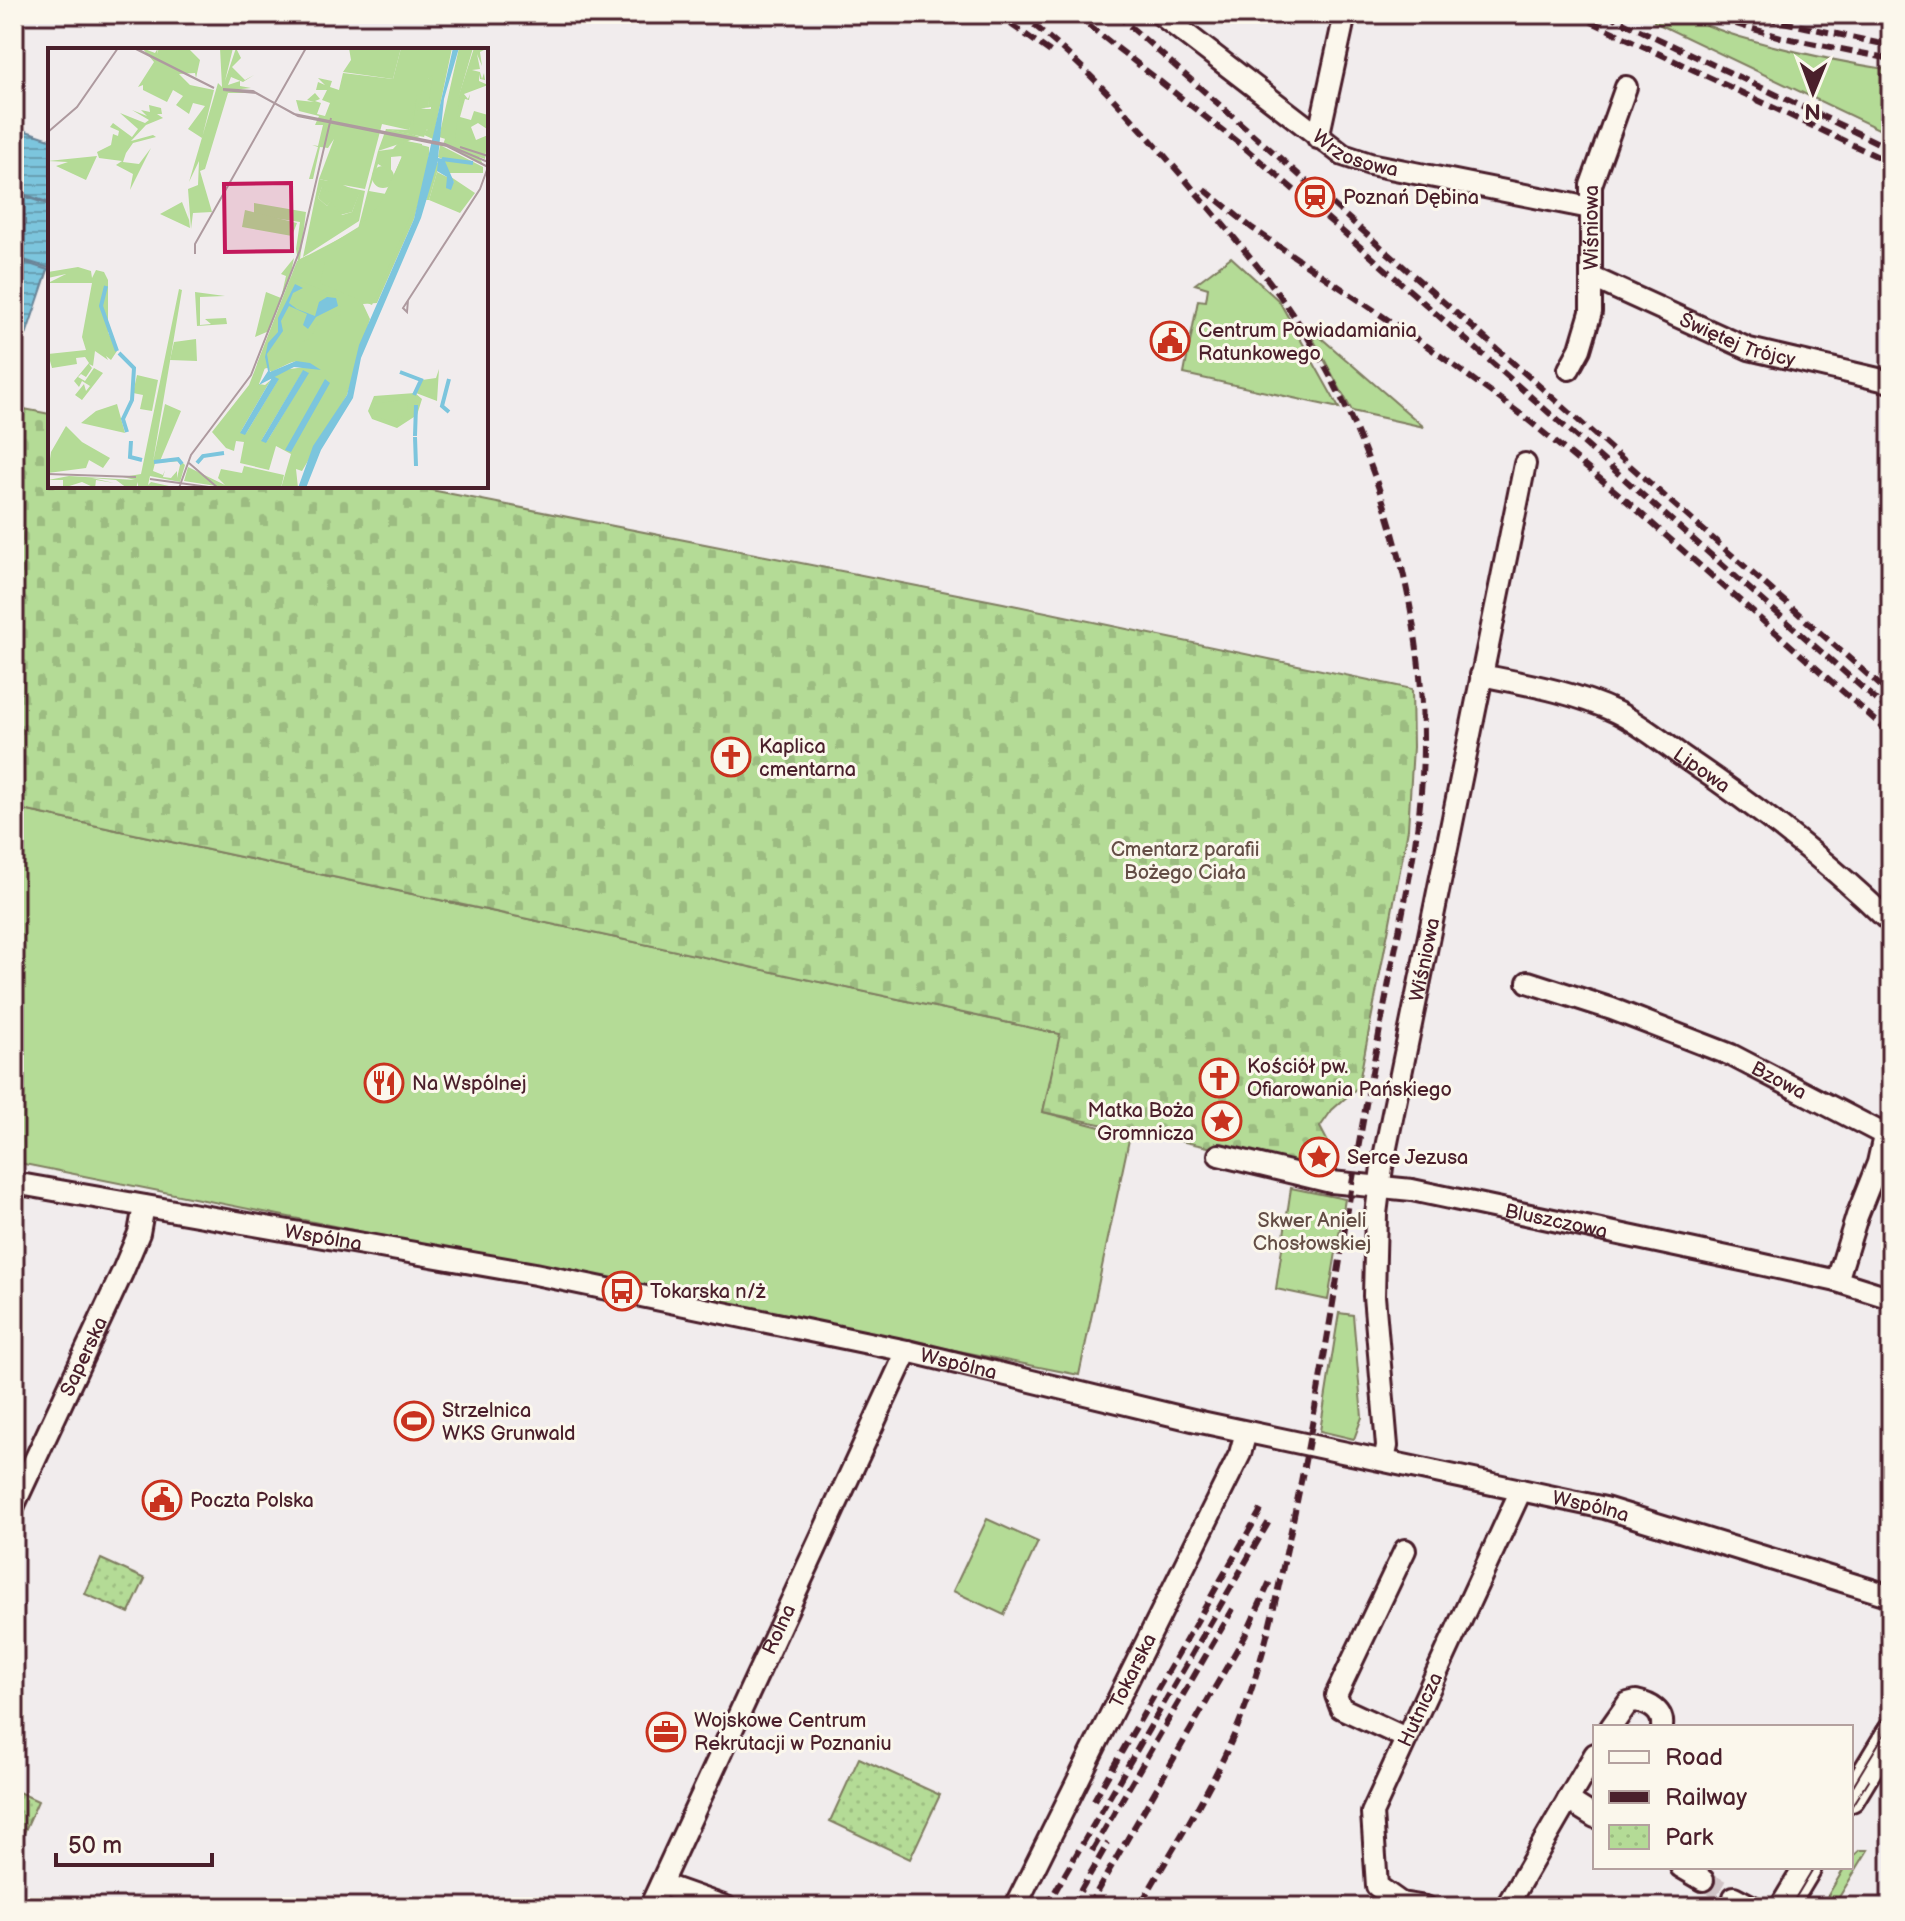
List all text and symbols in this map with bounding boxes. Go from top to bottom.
inset map [48,48,488,488]
north arrow [1773,52,1853,132]
text: N [1804,97,1821,124]
street label: Wrzosowa [1307,125,1400,182]
station icon: Poznań Dębina [1294,176,1336,218]
street label: Wiśniowa [1580,185,1604,270]
place label: Poznań Dębina [1343,186,1479,210]
street label: Świętej Trójcy [1676,307,1798,372]
place label: Centrum Powiadamiania Ratunkowego [1198,319,1417,366]
public building icon: Centrum Powiadamiania Ratunkowego [1149,320,1191,362]
place label: Kaplica cmentarna [759,735,856,782]
church icon: Kaplica cmentarna [710,736,752,778]
street label: Lipowa [1668,743,1734,799]
park label: Cmentarz parafii Bożego Ciała [1111,838,1259,885]
street label: Wiśniowa [1405,916,1445,1004]
place label: Kościół pw. Ofiarowania Pańskiego [1247,1055,1452,1102]
church icon: Kościół pw. Ofiarowania Pańskiego [1198,1057,1240,1099]
street label: Bzowa [1747,1057,1810,1105]
restaurant icon: Na Wspólnej [363,1062,405,1104]
place label: Na Wspólnej [412,1072,526,1096]
place label: Matka Boża Gromnicza [1088,1099,1194,1146]
place icon: Matka Boża Gromnicza [1201,1100,1243,1142]
place icon: Serce Jezusa [1298,1136,1340,1178]
place label: Serce Jezusa [1347,1146,1468,1170]
street label: Bluszczowa [1502,1199,1610,1244]
park label: Skwer Anieli Chosłowskiej [1253,1209,1371,1256]
street label: Wspólna [283,1219,364,1257]
bus stop icon: Tokarska n/ż [601,1270,643,1312]
place label: Tokarska n/ż [650,1280,766,1304]
street label: Saperska [55,1313,113,1400]
street label: Wspólna [918,1344,999,1385]
place label: Strzelnica WKS Grunwald [442,1399,575,1446]
sports icon: Strzelnica WKS Grunwald [393,1400,435,1442]
public building icon: Poczta Polska [141,1479,183,1521]
street label: Wspólna [1550,1486,1632,1528]
place label: Poczta Polska [190,1489,314,1513]
street label: Rolna [757,1601,801,1659]
street label: Tokarska [1105,1630,1162,1712]
street label: Hutnicza [1393,1669,1448,1751]
place label: Wojskowe Centrum Rekrutacji w Poznaniu [694,1709,892,1756]
office icon: Wojskowe Centrum Rekrutacji w Poznaniu [645,1711,687,1753]
legend [1593,1725,1853,1869]
text: Road [1665,1743,1723,1772]
text: Railway [1665,1783,1747,1812]
scale bar [56,1817,212,1867]
text: Park [1665,1823,1713,1852]
text: 50 m [68,1831,122,1860]

